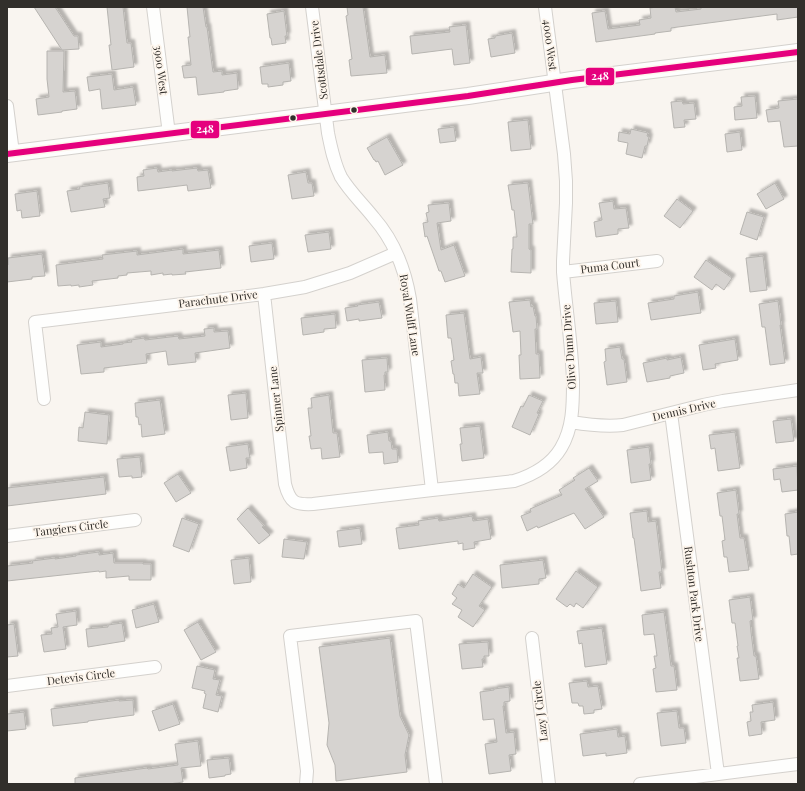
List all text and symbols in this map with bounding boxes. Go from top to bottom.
street label: Scottsdale Drive [306,19,331,101]
street label: 4000 West [540,19,561,71]
street label: 3900 West [151,44,172,96]
line badge: 248 [585,67,615,86]
text: 248 [591,68,609,83]
unlabelled marker [349,105,359,115]
unlabelled marker [288,113,298,123]
line badge: 248 [190,120,220,139]
text: 248 [196,121,214,136]
street label: Puma Court [580,254,640,277]
street label: Royal Wulff Lane [397,273,424,357]
street label: Parachute Drive [178,286,259,311]
street label: Olive Dunn Drive [558,304,579,390]
street label: Spinner Lane [265,365,286,433]
street label: Dennis Drive [651,395,717,424]
street label: Tangiers Circle [33,515,110,540]
street label: Rushton Park Drive [681,545,708,643]
street label: Detevis Circle [46,665,116,688]
street label: Lazy J Circle [528,679,551,742]

